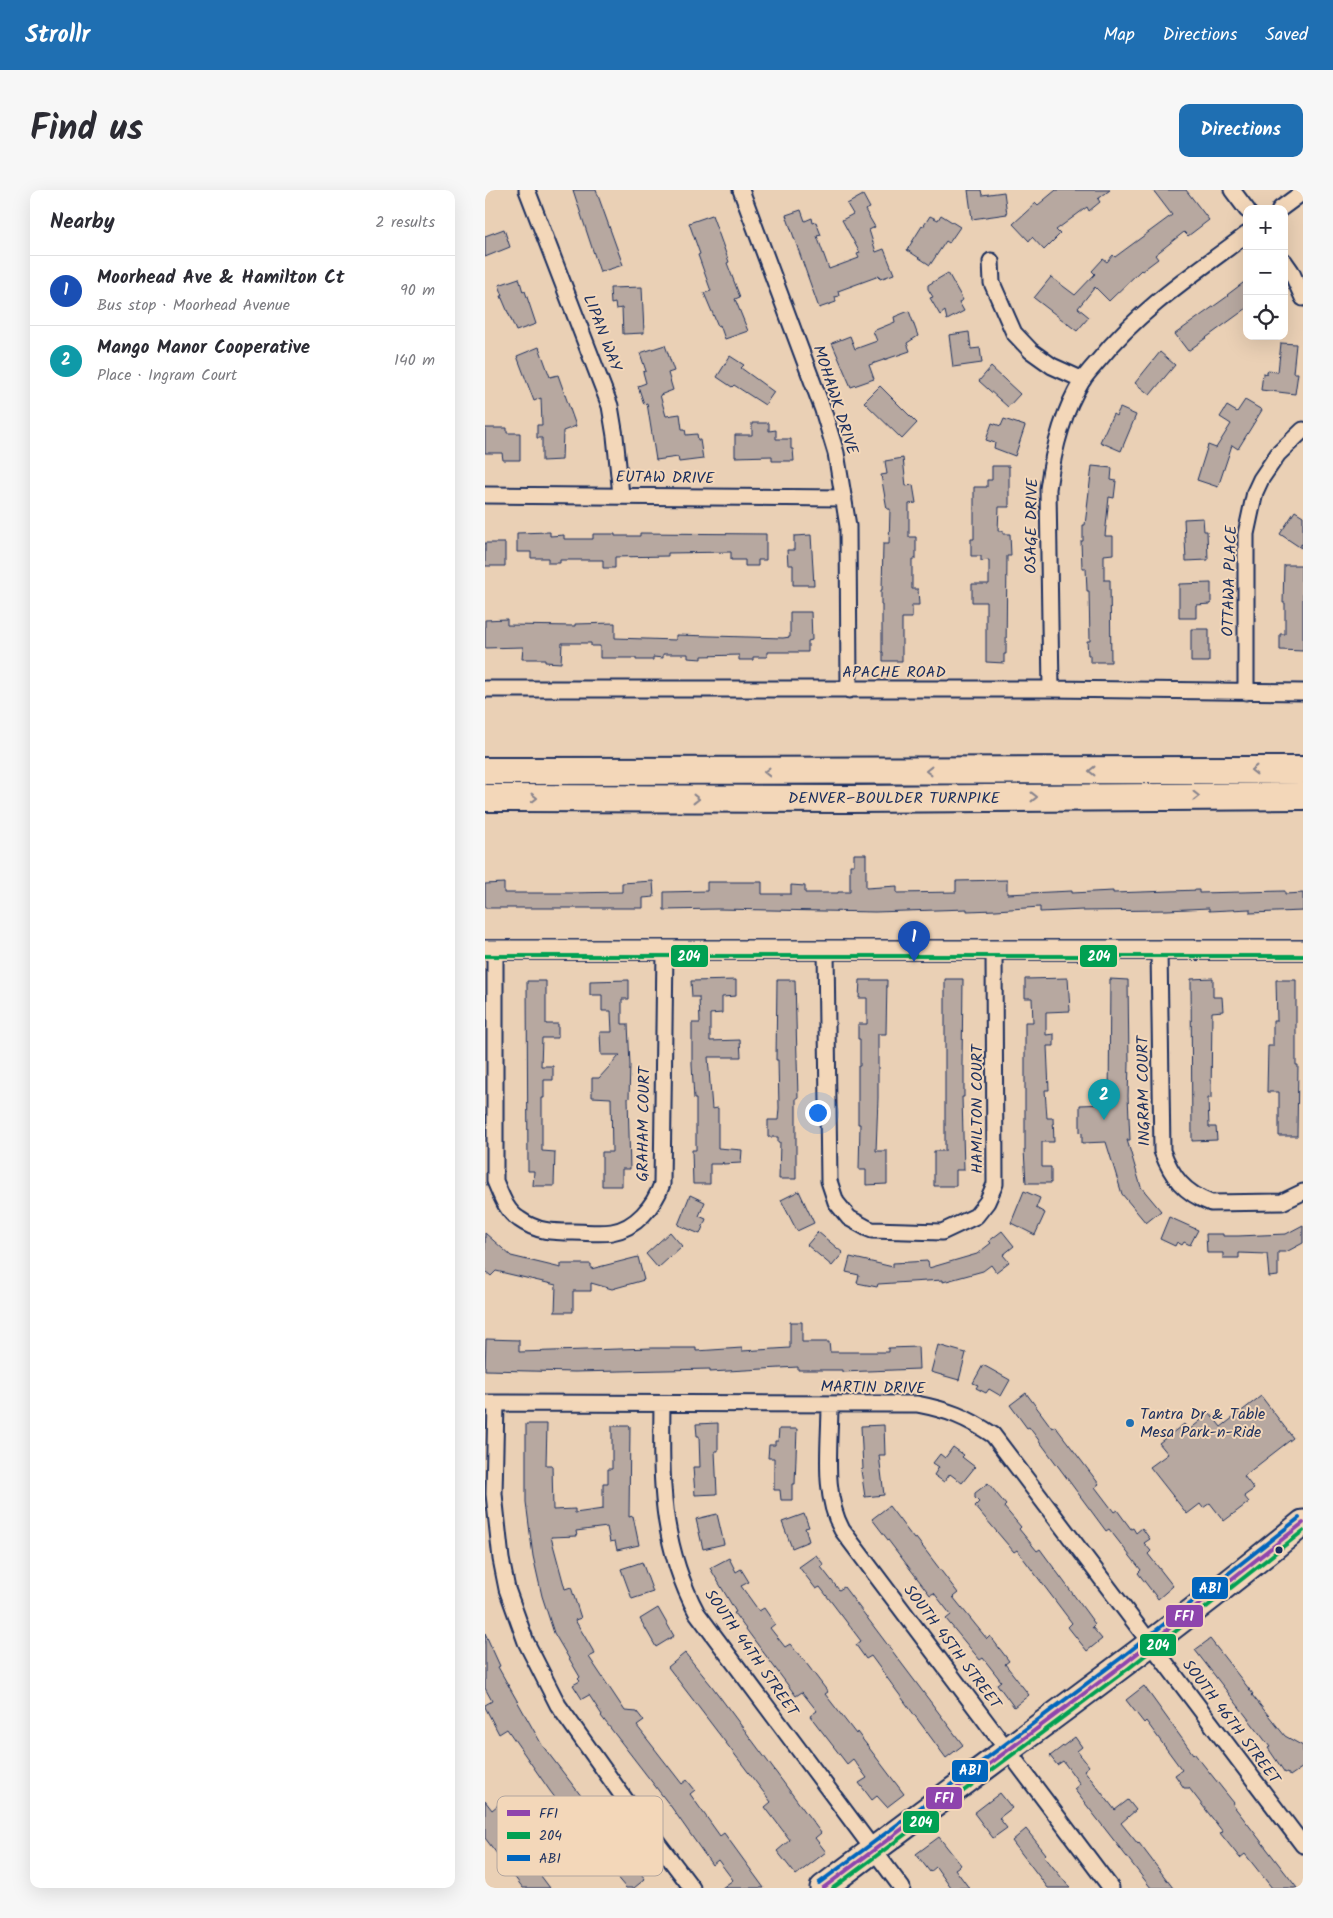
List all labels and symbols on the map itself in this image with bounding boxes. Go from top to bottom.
street label: LIPAN WAY [576,291,628,376]
street label: MOHAWK DRIVE [806,342,865,459]
street label: EUTAW DRIVE [615,465,715,491]
street label: OSAGE DRIVE [1019,477,1045,574]
street label: OTTAWA PLACE [1216,524,1244,637]
street label: APACHE ROAD [842,660,946,685]
one-way arrow [1250,765,1258,775]
one-way arrow [925,766,933,776]
one-way arrow [1088,766,1096,776]
one-way arrow [763,767,770,777]
street label: DENVER–BOULDER TURNPIKE [788,786,1001,811]
one-way arrow [1192,791,1200,801]
one-way arrow [1030,792,1038,802]
one-way arrow [530,793,538,803]
one-way arrow [692,794,700,804]
pin: 1 [898,921,930,962]
line badge: 204 [670,944,709,968]
line badge: 204 [1079,944,1118,968]
text: 204 [678,946,701,968]
text: 204 [1088,946,1111,968]
street label: INGRAM COURT [1131,1034,1157,1146]
street label: HAMILTON COURT [965,1043,990,1174]
street label: GRAHAM COURT [630,1065,658,1182]
pin: 2 [1088,1079,1120,1120]
your location [805,1100,831,1126]
street label: MARTIN DRIVE [820,1375,926,1401]
place label: Tantra Dr & Table Mesa Park-n-Ride [1140,1402,1265,1445]
marker: Tantra Dr & Table Mesa Park-n-Ride [1124,1417,1136,1429]
unlabelled marker [1274,1545,1284,1555]
line badge: AB1 [1191,1576,1229,1600]
text: AB1 [1199,1578,1222,1600]
street label: SOUTH 45TH STREET [897,1579,1008,1716]
street label: SOUTH 44TH STREET [698,1584,805,1723]
line badge: FF1 [1165,1604,1204,1628]
text: FF1 [1174,1606,1194,1628]
line badge: 204 [1139,1633,1177,1657]
text: 204 [1147,1635,1170,1657]
street label: SOUTH 46TH STREET [1176,1654,1287,1791]
line badge: AB1 [951,1759,989,1783]
text: AB1 [959,1760,982,1782]
line badge: FF1 [925,1786,963,1810]
text: FF1 [934,1788,954,1810]
legend [497,1796,663,1876]
text: FF1 [539,1803,558,1825]
line badge: 204 [902,1810,940,1834]
text: 204 [910,1812,933,1834]
text: 204 [539,1825,562,1847]
text: AB1 [539,1848,561,1870]

